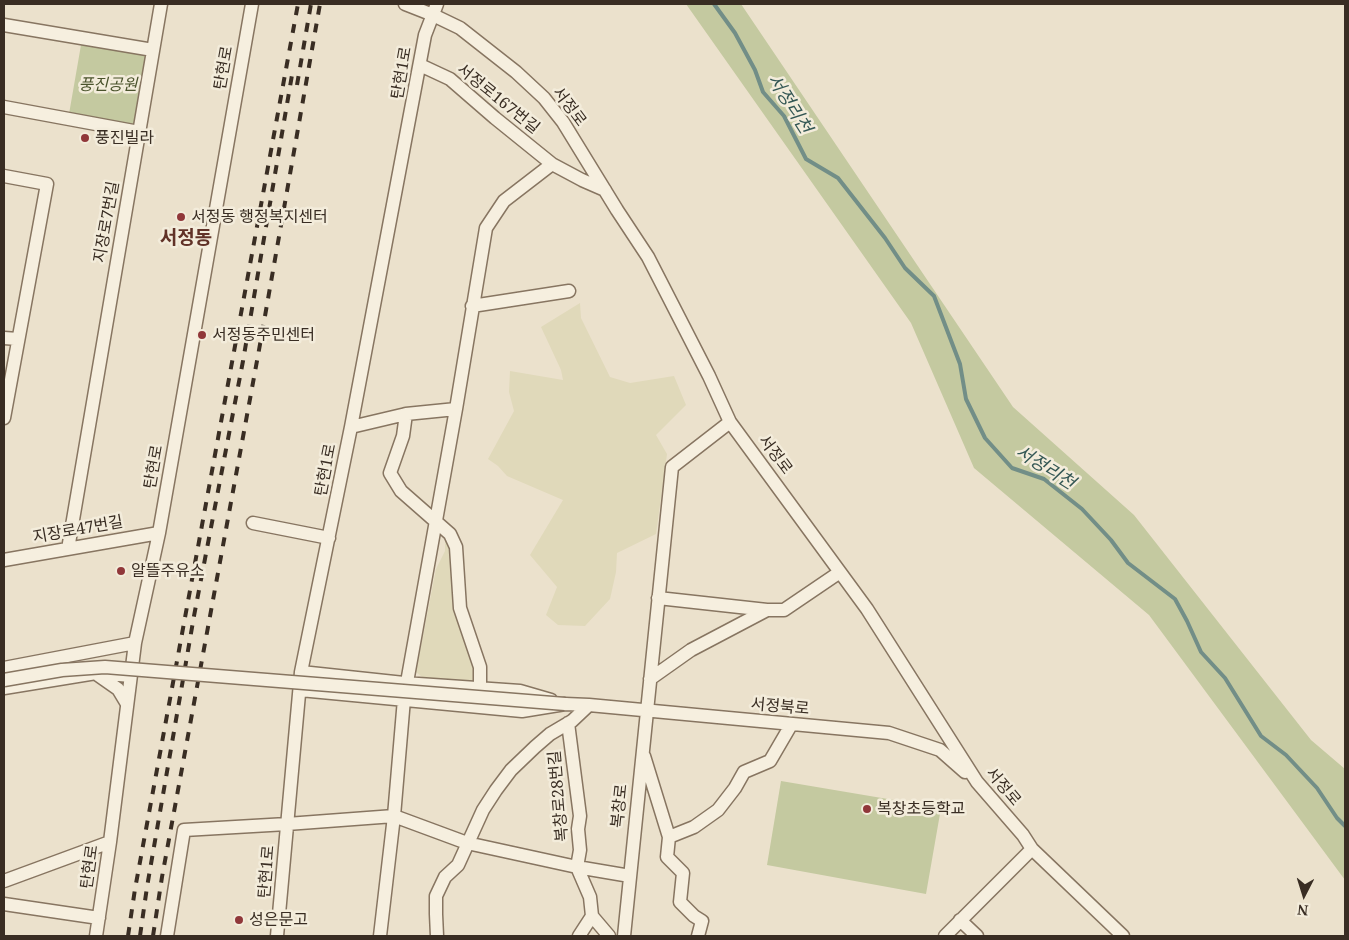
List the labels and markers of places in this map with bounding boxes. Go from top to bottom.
place label: 풍진빌라 [95,128,154,148]
marker: 풍진빌라 [79,132,91,144]
place label: 서정동 행정복지센터 [191,207,328,227]
marker: 서정동 행정복지센터 [175,211,187,223]
place label: 서정동주민센터 [212,325,315,345]
marker: 서정동주민센터 [196,329,208,341]
place label: 알뜰주유소 [131,561,205,581]
marker: 알뜰주유소 [115,565,127,577]
place label: 복창초등학교 [877,799,965,819]
marker: 복창초등학교 [861,803,873,815]
place label: 성은문고 [249,910,308,930]
marker: 성은문고 [233,914,245,926]

